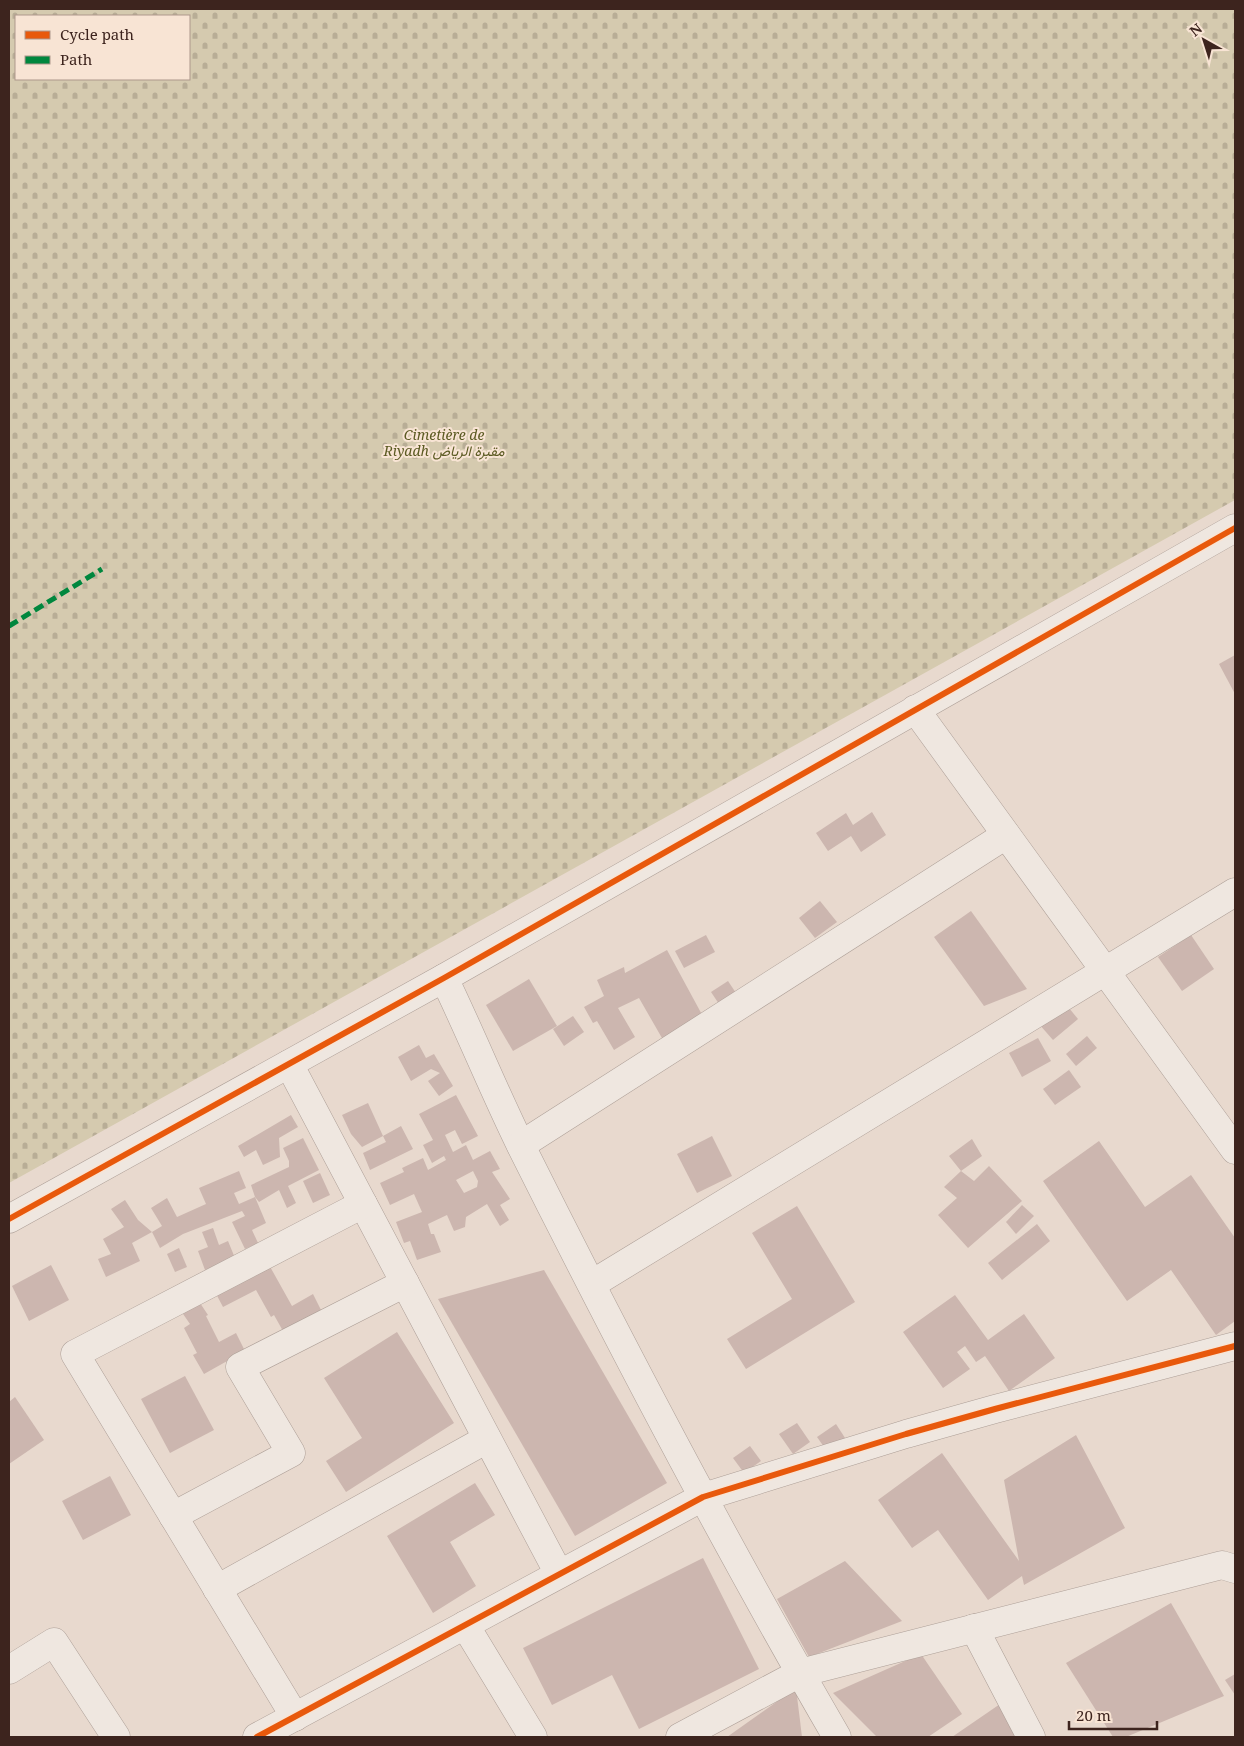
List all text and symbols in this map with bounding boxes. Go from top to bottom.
legend [15,15,190,80]
north arrow [1179,15,1229,65]
text: N [1185,19,1206,40]
text: Cycle path [60,24,135,44]
text: Path [60,49,93,69]
park label: Cimetière de Riyadh مقبرة الرياض [382,425,505,460]
scale bar [1069,1698,1156,1730]
text: 20 m [1076,1705,1111,1725]

